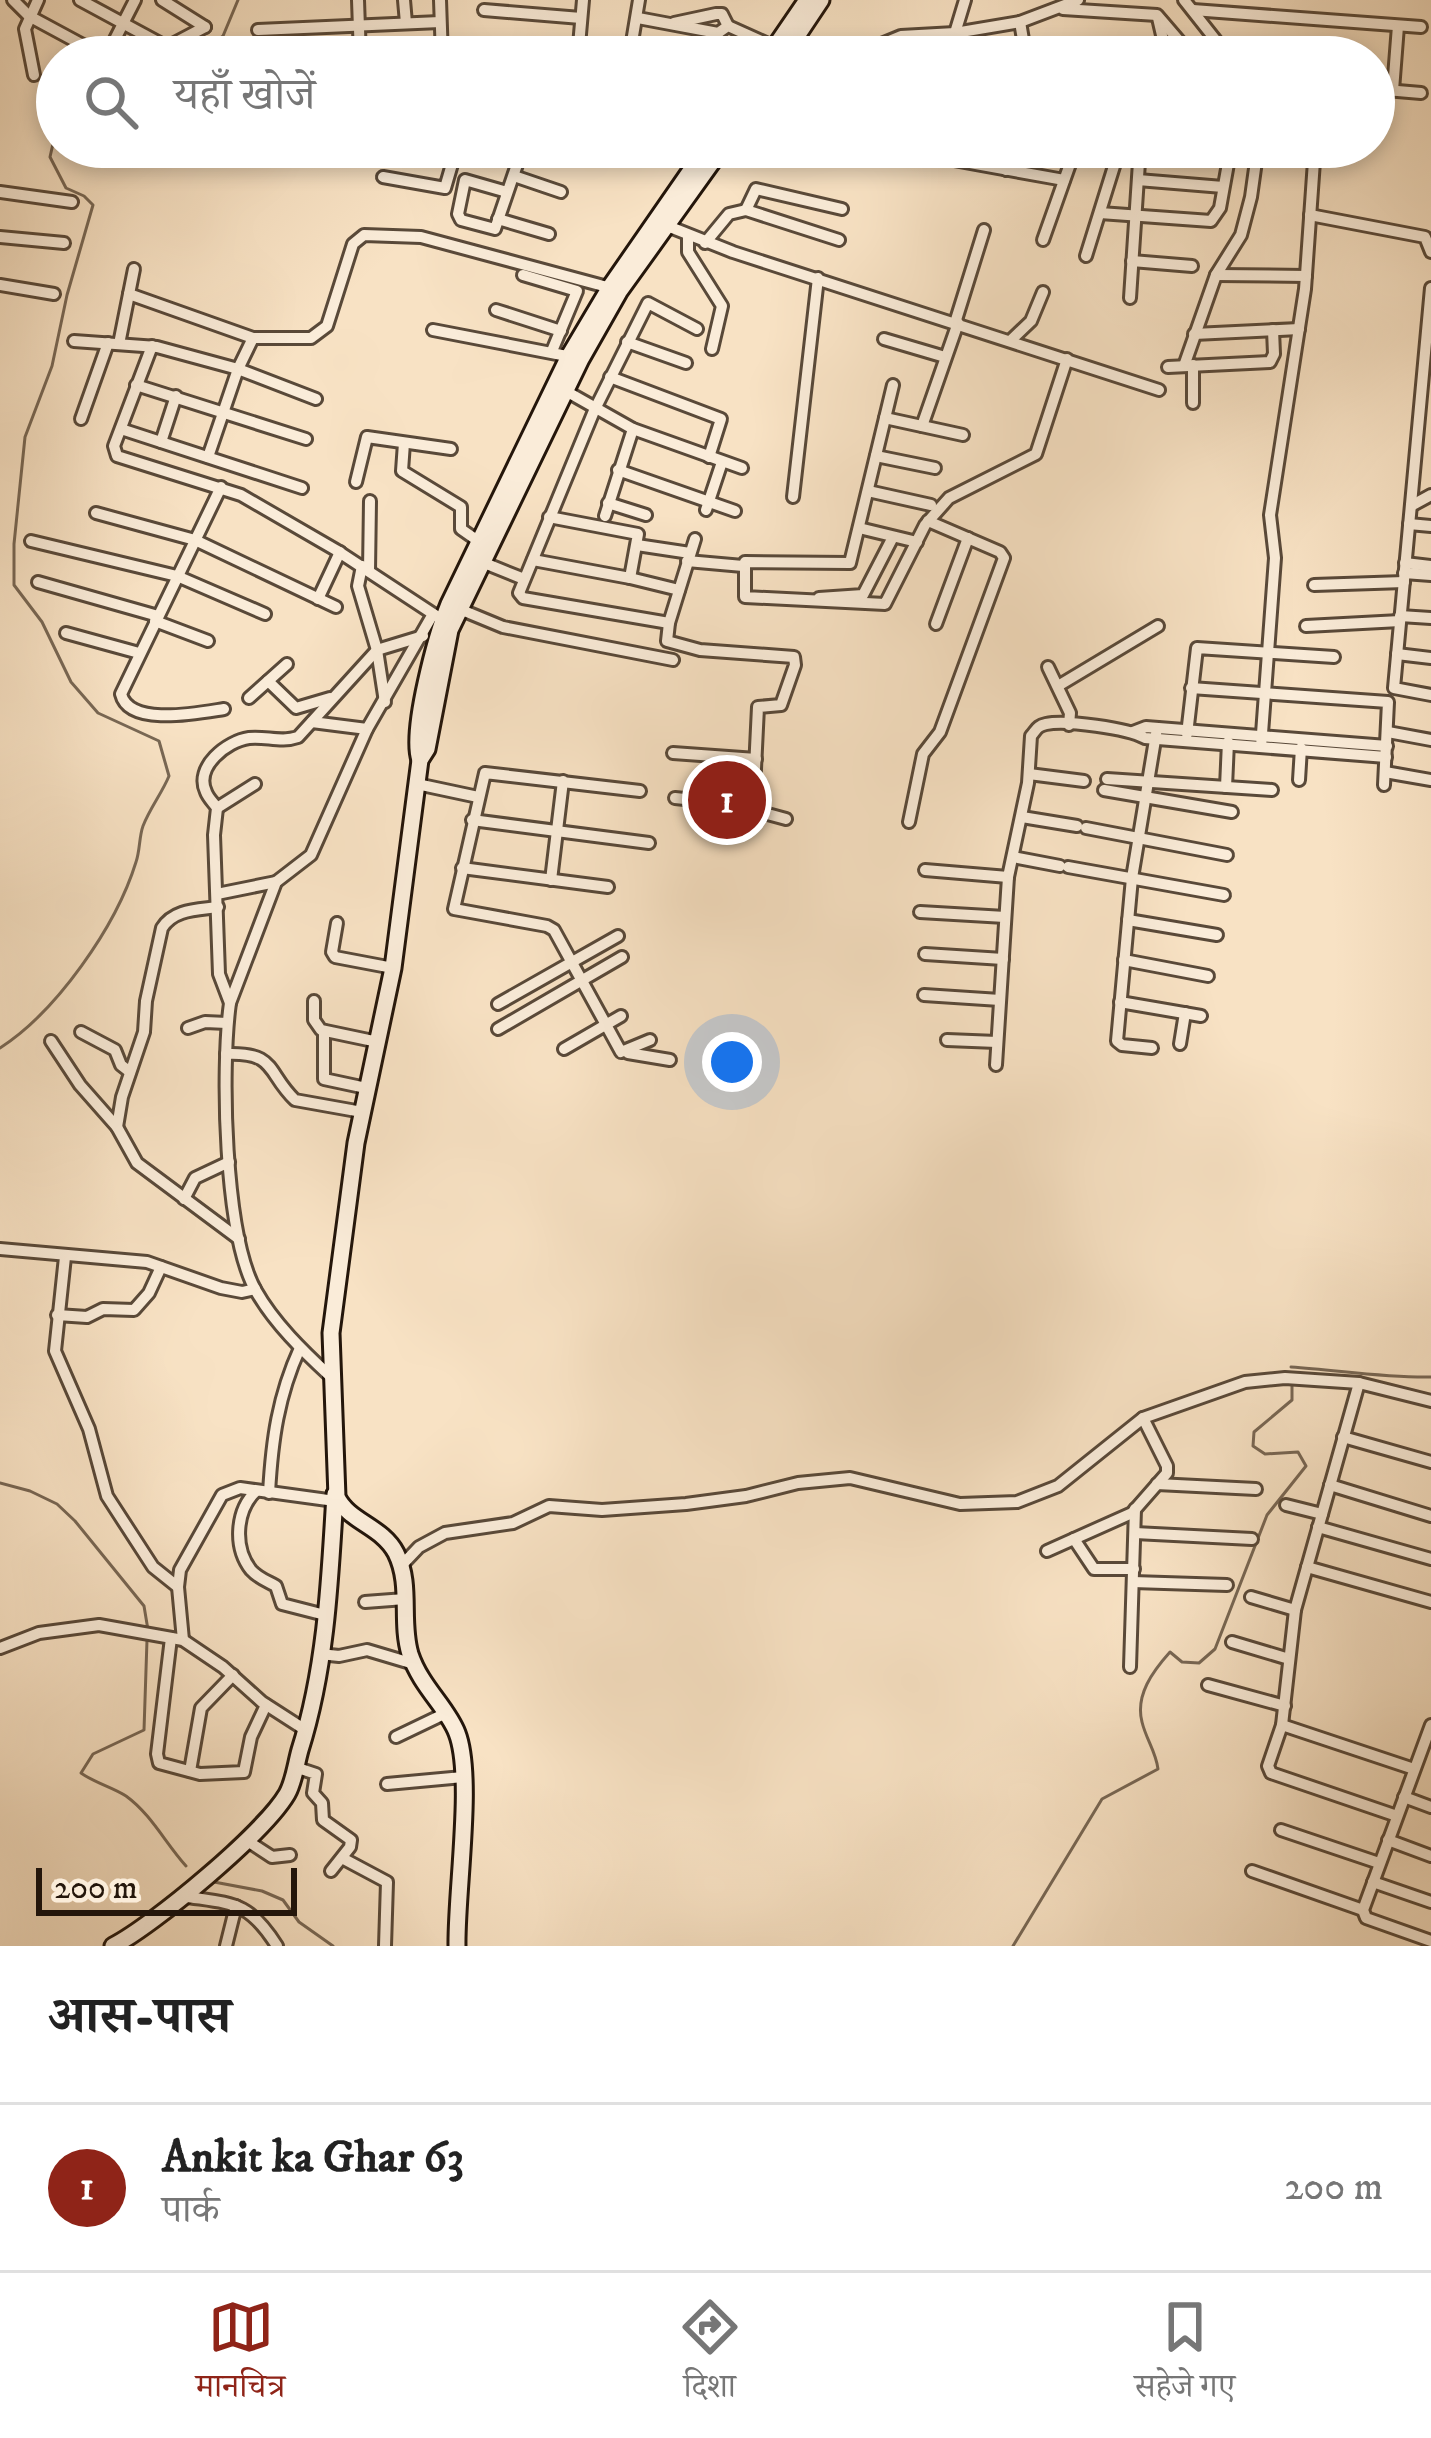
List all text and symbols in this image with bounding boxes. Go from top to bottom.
search box [36,36,1395,168]
text: यहाँ खोजें [174,68,315,124]
icon: search [78,69,144,135]
pin: 1 [688,755,766,845]
your location [702,1032,762,1092]
scale bar [36,1862,297,1915]
text: 200 m [54,1868,138,1909]
text: आस-पास [48,1985,231,2049]
text: Ankit ka Ghar 63 [162,2130,464,2186]
text: 1 [80,2163,94,2212]
text: 200 m [1284,2163,1383,2212]
text: पार्क [162,2186,219,2235]
tab: मानचित्र [196,2294,285,2418]
tab: दिशा [677,2294,743,2418]
tab: सहेजे गए [1134,2294,1235,2418]

